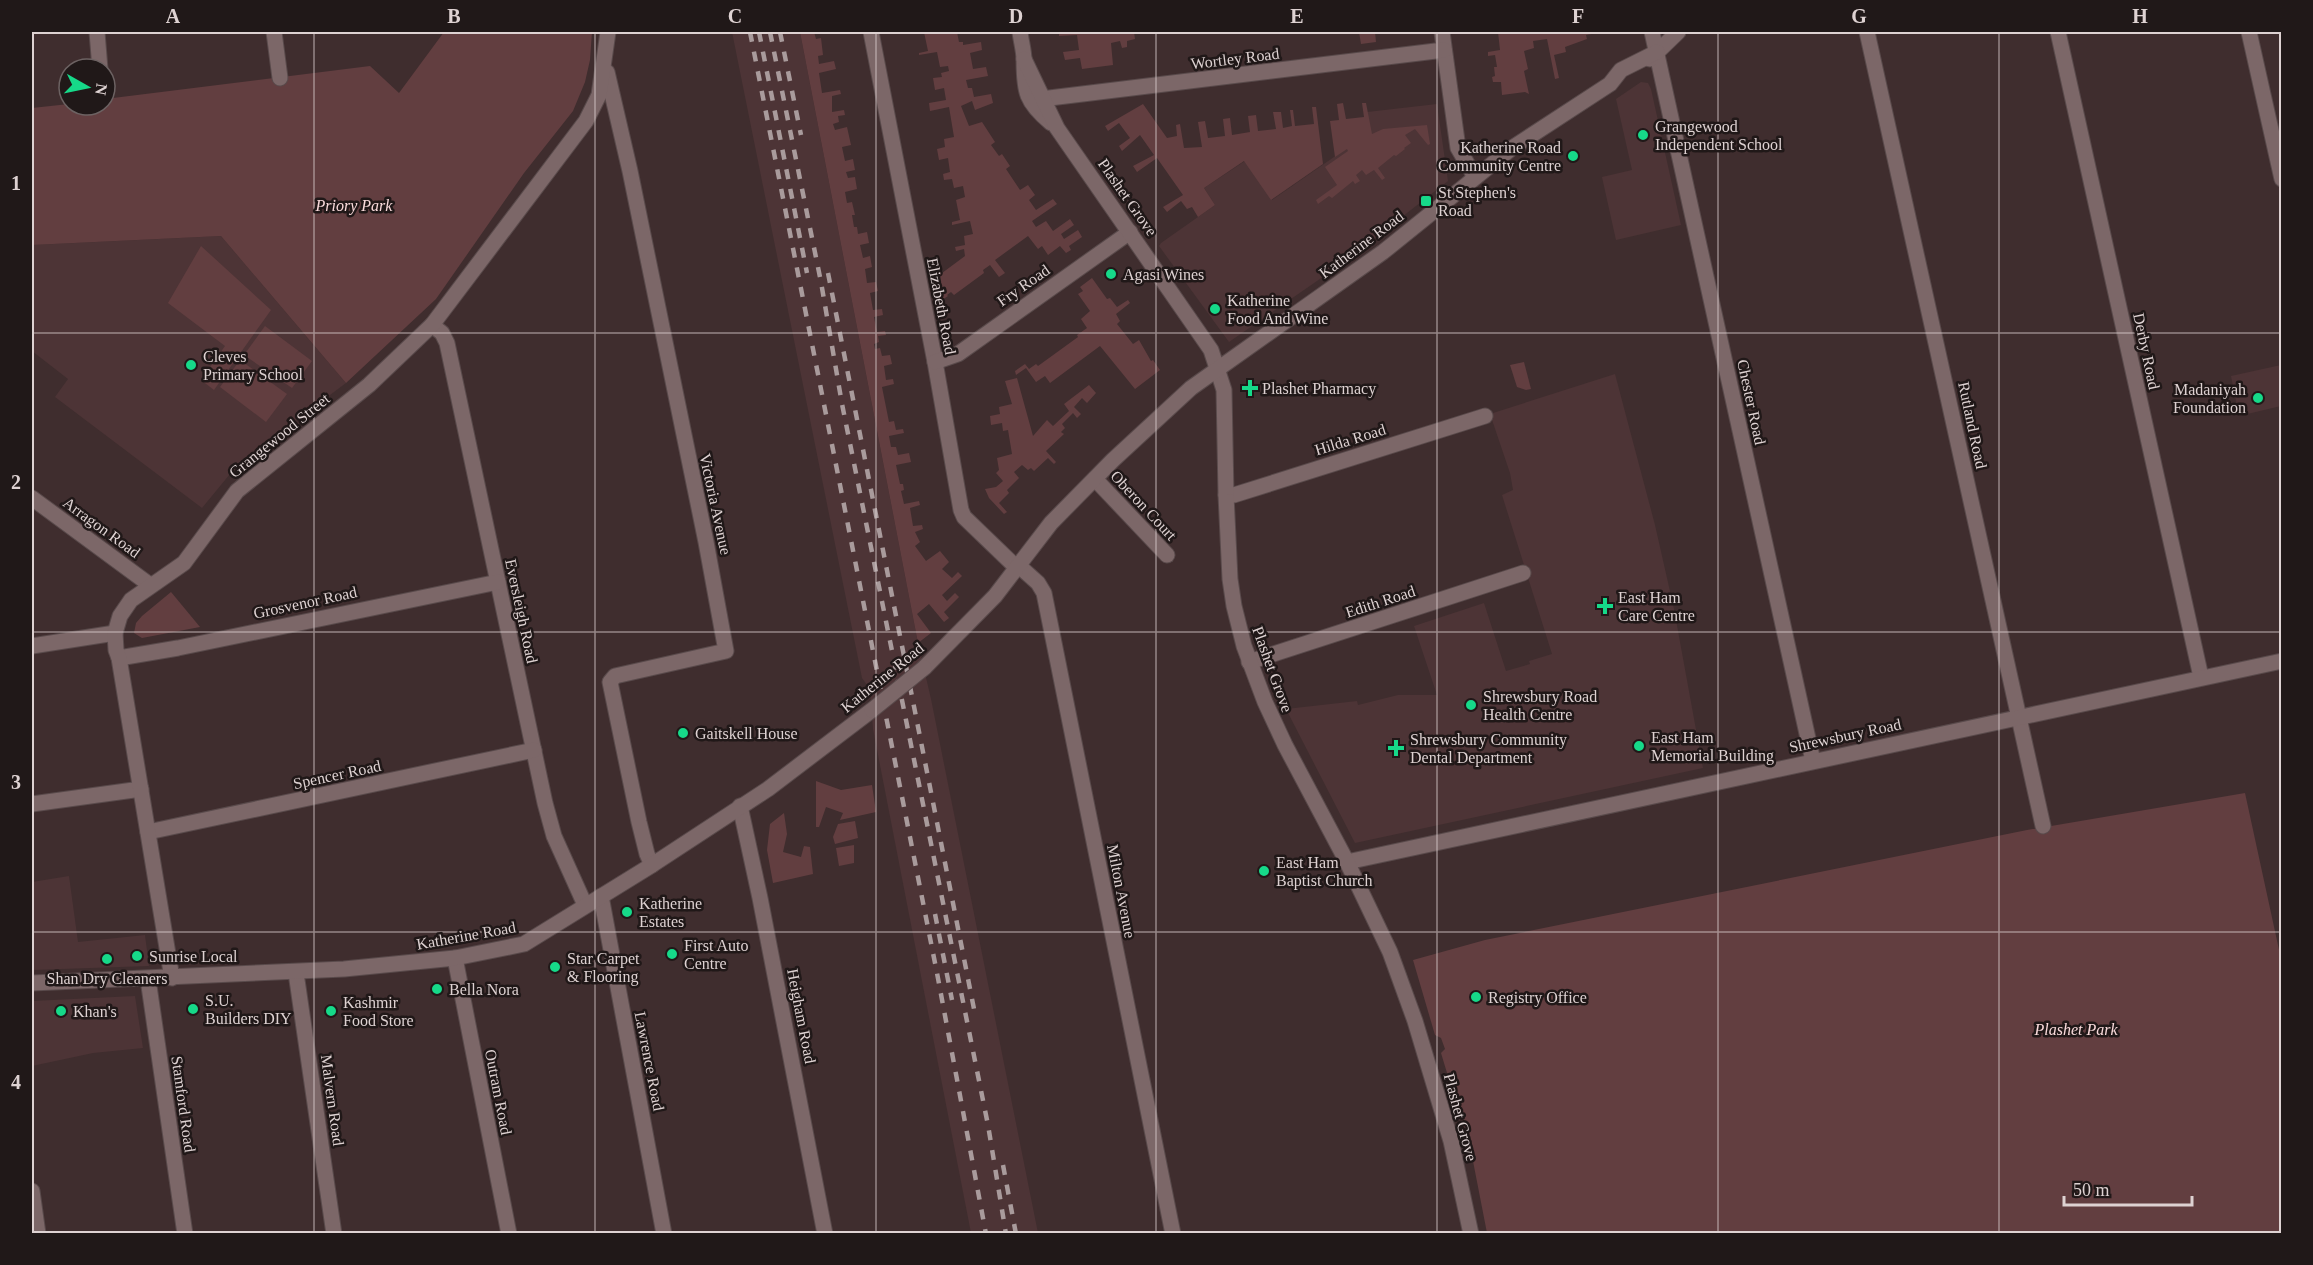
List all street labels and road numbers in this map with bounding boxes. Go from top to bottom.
street label: Wortley Road [1190,45,1280,73]
street label: Plashet Grove [1095,155,1160,239]
street label: Katherine Road [1316,207,1407,282]
street label: Elizabeth Road [924,256,959,356]
street label: Fry Road [994,261,1053,310]
street label: Derby Road [2129,311,2163,391]
street label: Chester Road [1734,358,1769,446]
street label: Rutland Road [1955,380,1990,470]
street label: Grangewood Street [226,389,334,482]
street label: Hilda Road [1313,421,1388,458]
street label: Victoria Avenue [696,452,735,556]
street label: Oberon Court [1107,467,1180,544]
street label: Arragon Road [59,494,144,562]
street label: Eversleigh Road [501,557,541,665]
street label: Edith Road [1343,582,1417,621]
street label: Grosvenor Road [252,583,358,622]
street label: Plashet Grove [1249,624,1296,714]
street label: Katherine Road [838,639,927,716]
street label: Shrewsbury Road [1787,715,1903,757]
street label: Spencer Road [292,757,383,793]
street label: Milton Avenue [1104,843,1139,939]
street label: Katherine Road [415,918,517,953]
street label: Heigham Road [783,967,819,1065]
street label: Lawrence Road [632,1010,667,1112]
street label: Outram Road [482,1048,515,1136]
street label: Malvern Road [318,1053,347,1147]
street label: Stamford Road [168,1055,199,1153]
street label: Plashet Grove [1441,1071,1480,1163]

